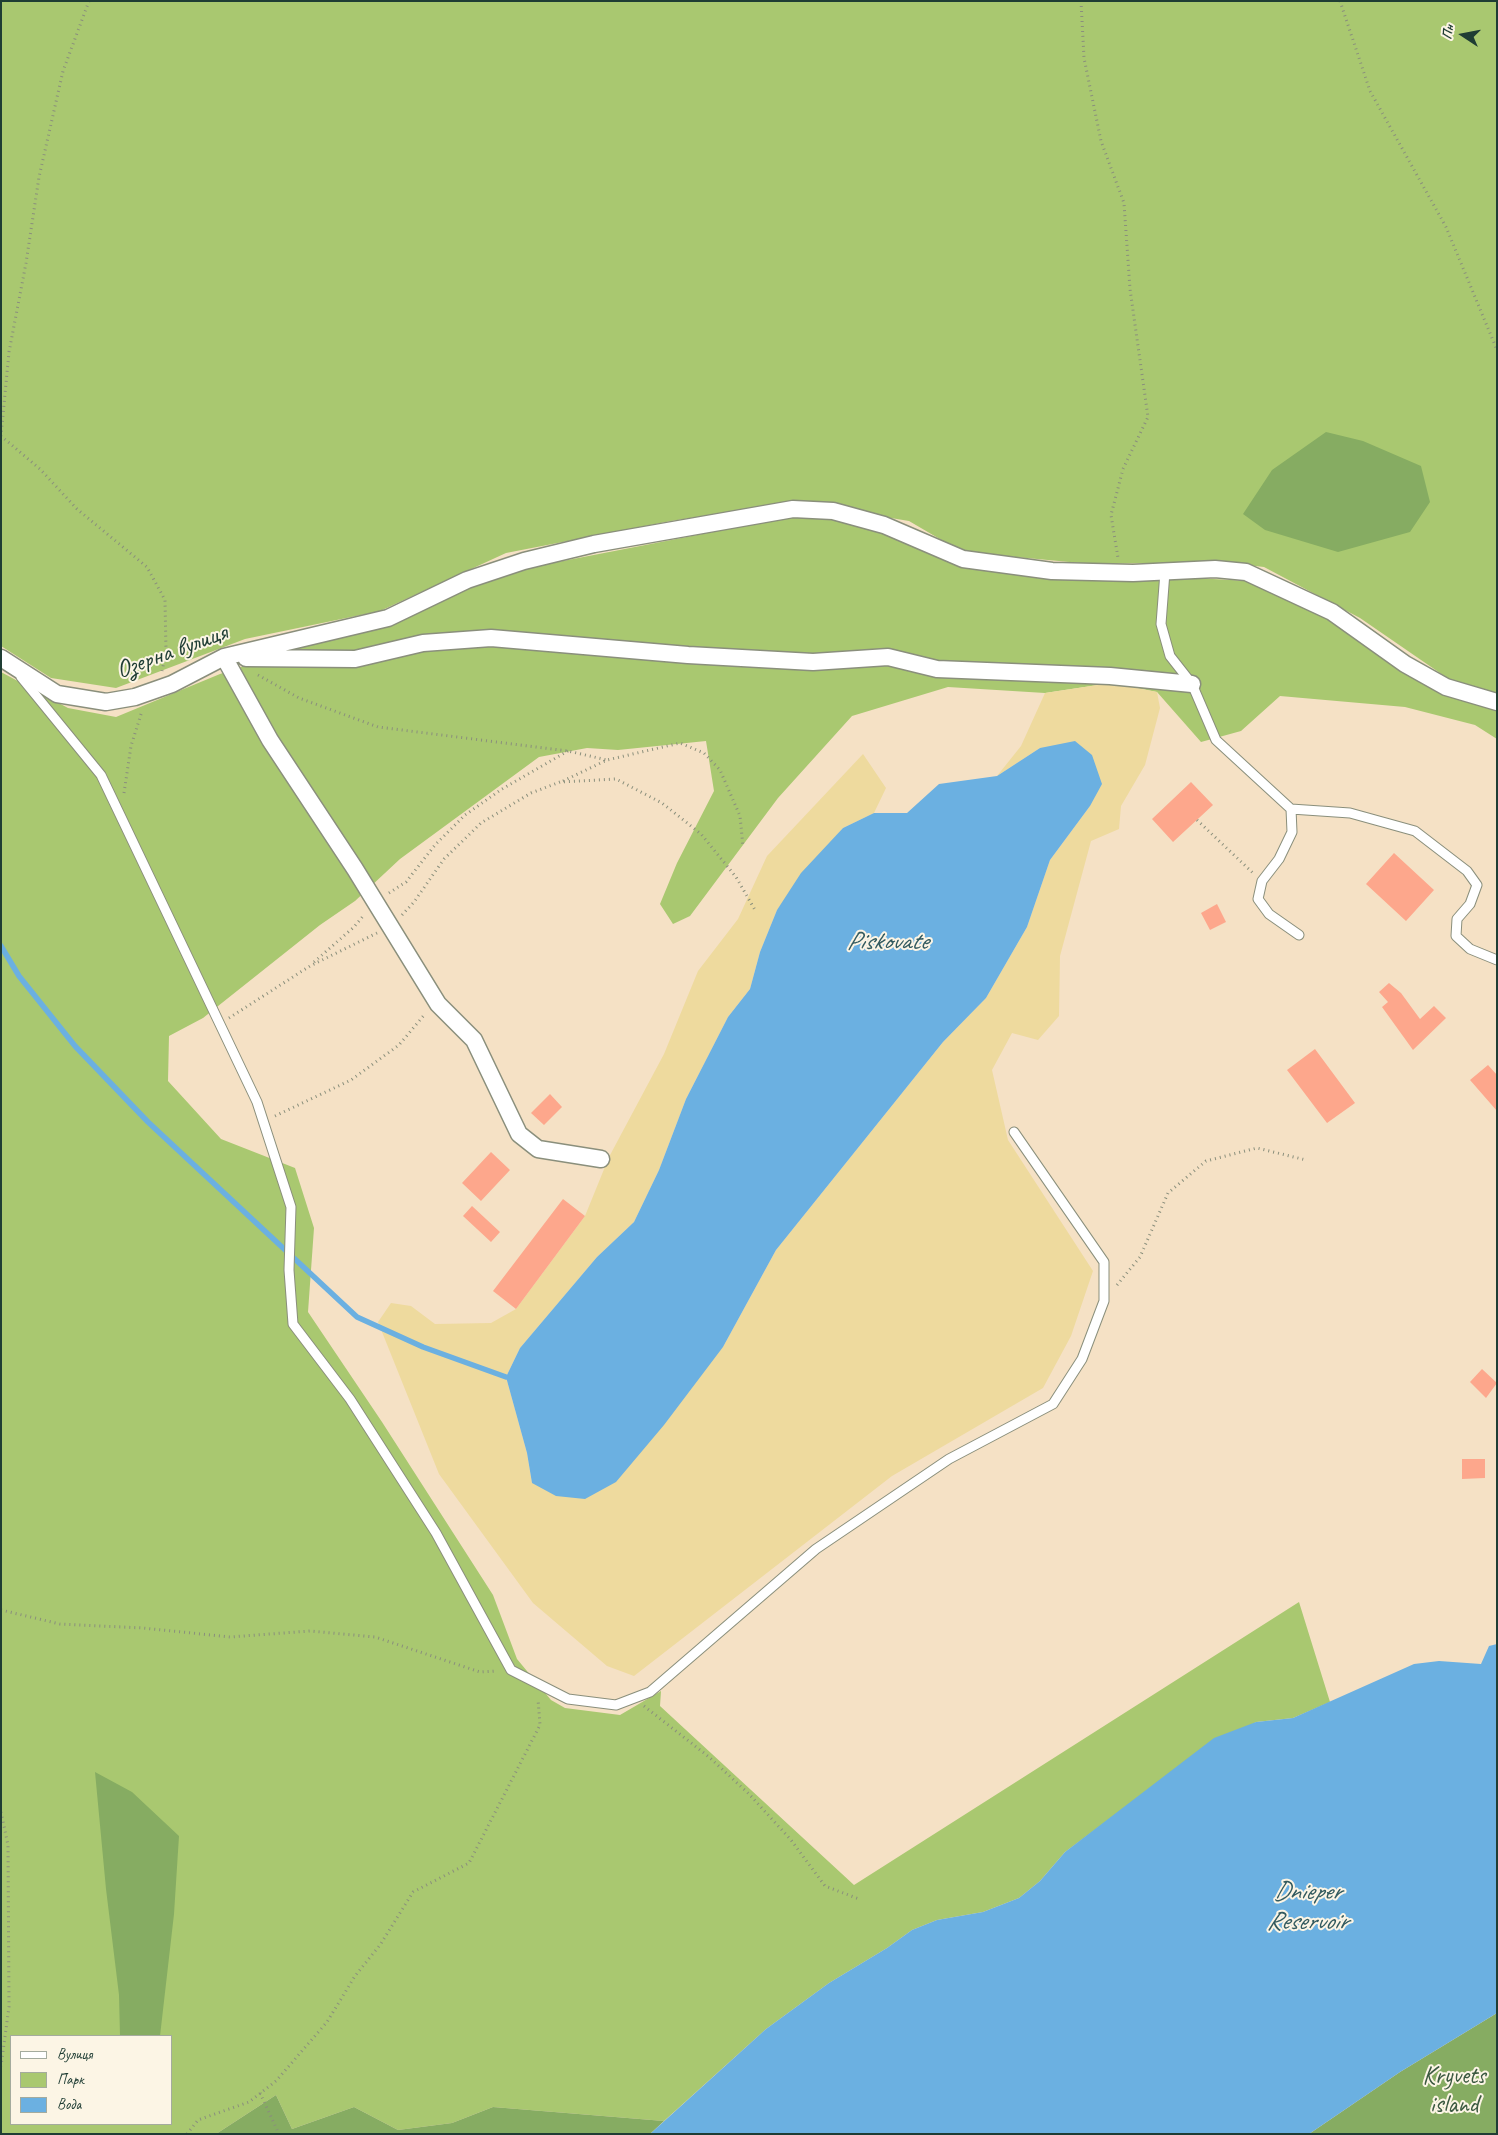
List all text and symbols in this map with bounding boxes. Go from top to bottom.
north arrow [1438,10,1488,60]
text: Пн [1438,23,1458,41]
street label: Озерна вулиця [112,618,232,686]
water label: Piskovate [846,926,928,958]
water label: Dnieper Reservoir [1267,1876,1347,1938]
legend [10,2035,172,2125]
text: Вулиця [57,2045,93,2064]
park label: Kryvets island [1422,2061,1486,2120]
text: Парк [57,2070,84,2089]
text: Вода [57,2095,81,2114]

